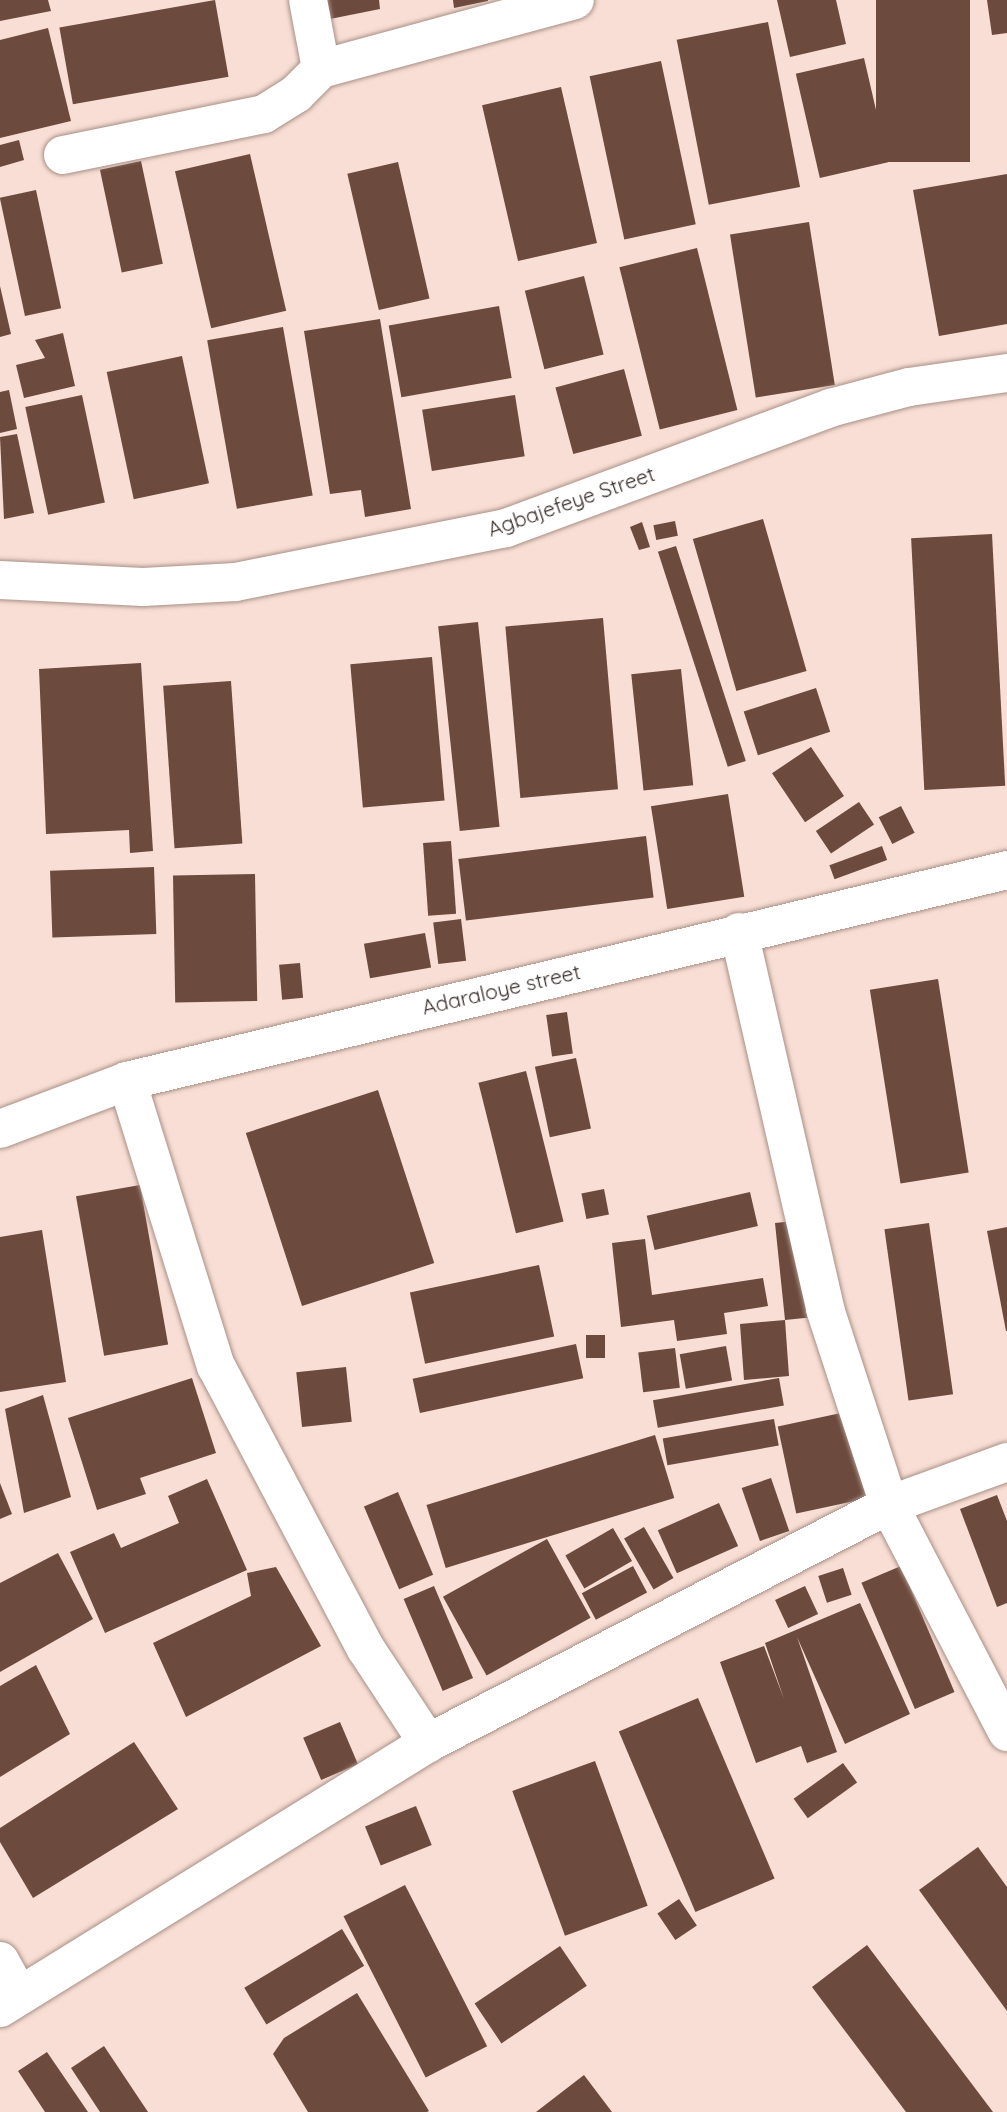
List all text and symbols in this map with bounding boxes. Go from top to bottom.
street label: Agbajefeye Street [484,461,658,541]
street label: Adaraloye street [419,959,583,1019]

